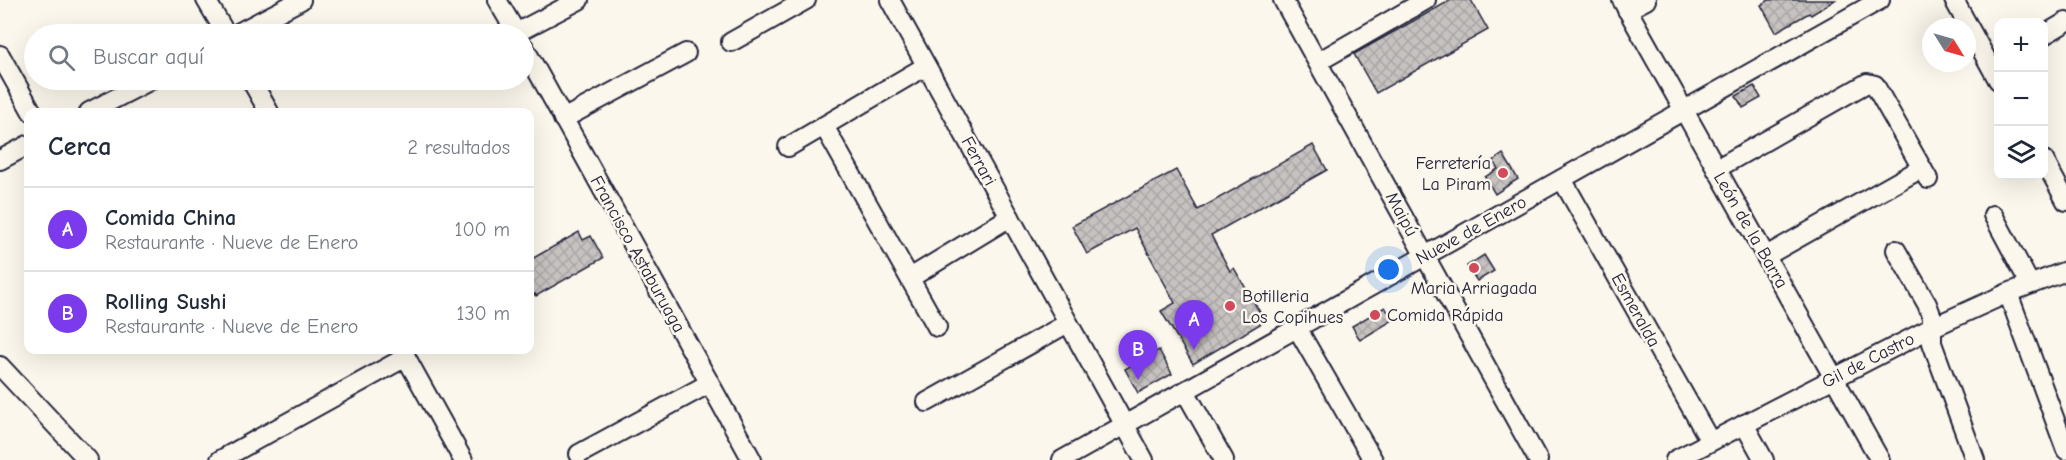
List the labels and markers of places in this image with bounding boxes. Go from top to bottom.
place label: Ferretería La Piram [1415,153,1491,195]
marker: Ferretería La Piram [1496,166,1510,180]
marker: Maria Arriagada [1467,261,1481,275]
place label: Maria Arriagada [1411,278,1537,299]
place label: Botilleria Los Copihues [1242,286,1343,328]
marker: Botilleria Los Copihues [1223,299,1237,313]
pin: A [1174,300,1214,350]
place label: Comida Rápida [1387,305,1504,326]
marker: Comida Rápida [1368,308,1382,322]
pin: B [1118,330,1158,380]

